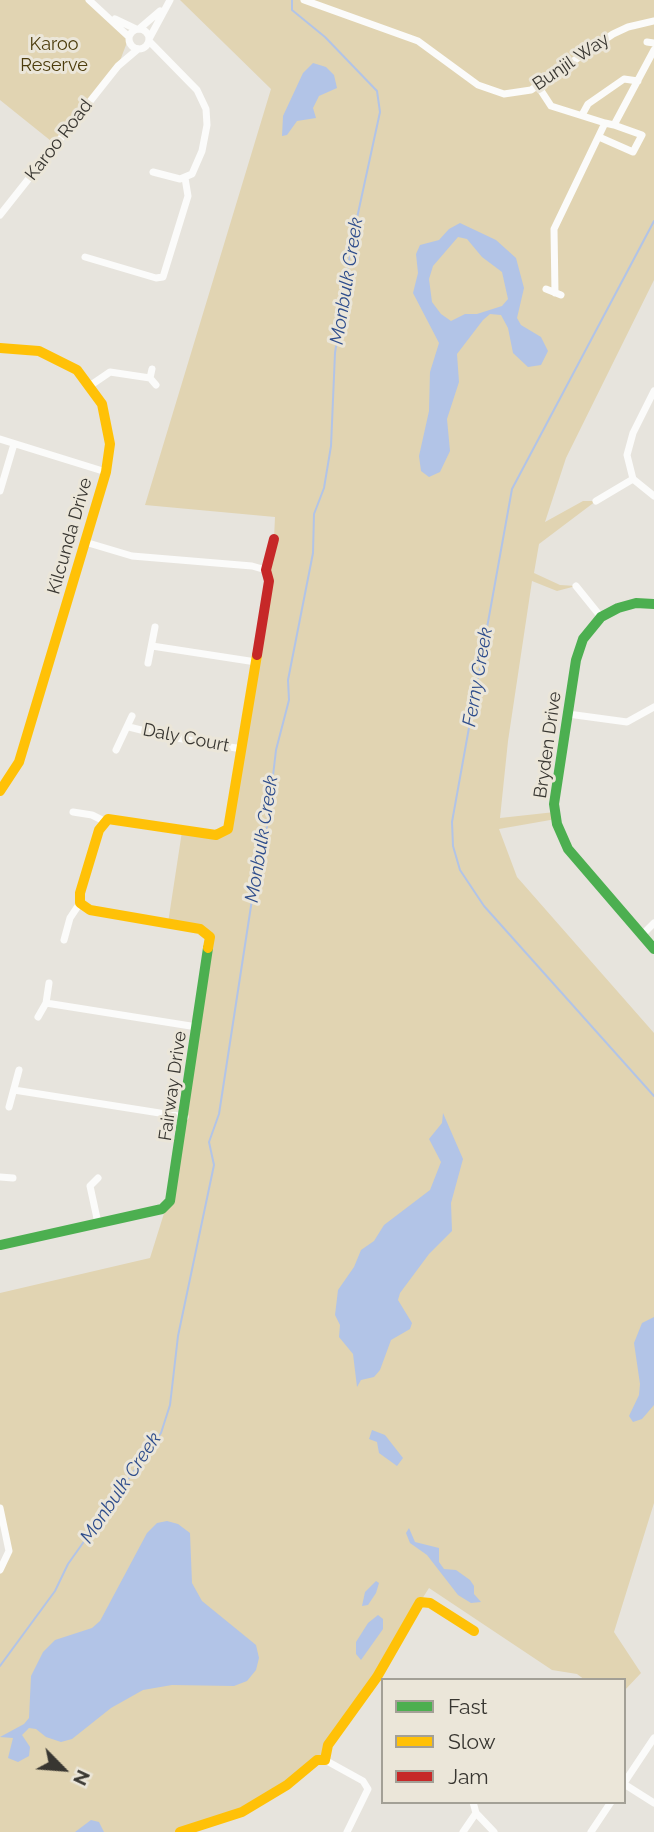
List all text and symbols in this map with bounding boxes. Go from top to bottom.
street label: Bunjil Way [529,28,613,96]
park label: Karoo Reserve [20,34,88,76]
street label: Karoo Road [21,95,97,185]
water label: Monbulk Creek [326,216,368,346]
street label: Kilcunda Drive [43,475,97,597]
water label: Ferny Creek [458,626,498,728]
street label: Bryden Drive [530,690,566,800]
street label: Daly Court [141,719,231,757]
water label: Monbulk Creek [241,774,283,904]
street label: Fairway Drive [155,1030,191,1142]
water label: Monbulk Creek [76,1428,166,1548]
legend [381,1678,626,1804]
text: Fast [448,1694,488,1719]
text: Slow [448,1729,496,1754]
north arrow [28,1734,98,1804]
text: Jam [448,1764,489,1789]
text: N [69,1767,95,1789]

